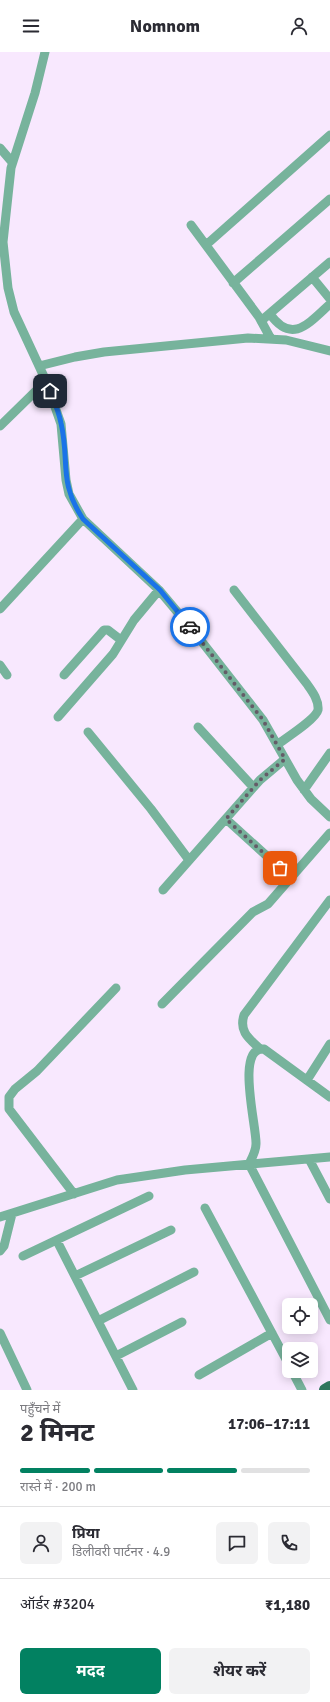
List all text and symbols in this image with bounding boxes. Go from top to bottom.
icon: menu [20,15,42,37]
text: Nomnom [130,15,200,37]
icon: person [288,15,310,37]
pin [33,374,67,408]
icon: home [39,380,61,402]
courier [170,607,210,647]
icon: car [179,616,201,638]
pin [263,851,297,885]
icon: bag [269,857,291,879]
map controls [282,1298,318,1378]
button: locate [282,1298,318,1334]
button: layers [282,1342,318,1378]
text: पहुँचने में [20,1401,60,1417]
text: 17:06–17:11 [228,1415,310,1433]
text: 2 मिनट [20,1417,94,1449]
text: रास्ते में · 200 m [20,1479,96,1495]
button: person [20,1522,62,1564]
button: chat [216,1522,258,1564]
button: phone [268,1522,310,1564]
text: प्रिया [72,1524,100,1542]
text: डिलीवरी पार्टनर · 4.9 [72,1544,170,1560]
text: ऑर्डर #3204 [20,1595,95,1613]
text: ₹1,180 [265,1596,310,1614]
button: मदद [20,1648,161,1694]
button: शेयर करें [169,1648,310,1694]

